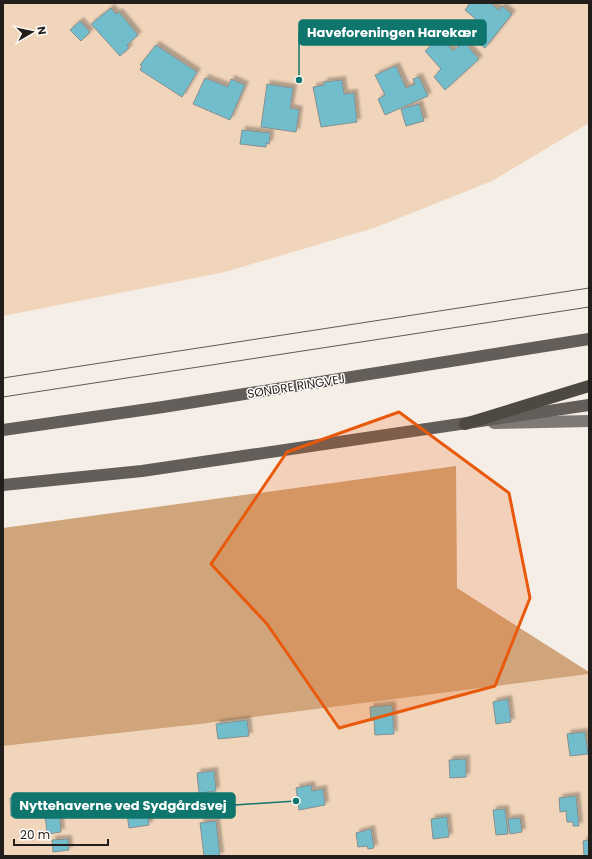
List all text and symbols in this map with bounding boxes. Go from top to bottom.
north arrow [12,12,52,52]
callout: Haveforeningen Harekær [299,20,486,45]
text: Haveforeningen Harekær [307,23,477,42]
text: N [33,25,50,36]
street label: SØNDRE RINGVEJ [246,370,346,402]
callout: Nyttehaverne ved Sydgårdsvej [12,793,235,818]
text: Nyttehaverne ved Sydgårdsvej [19,796,227,815]
scale bar [14,821,108,847]
text: 20 m [20,826,50,843]

